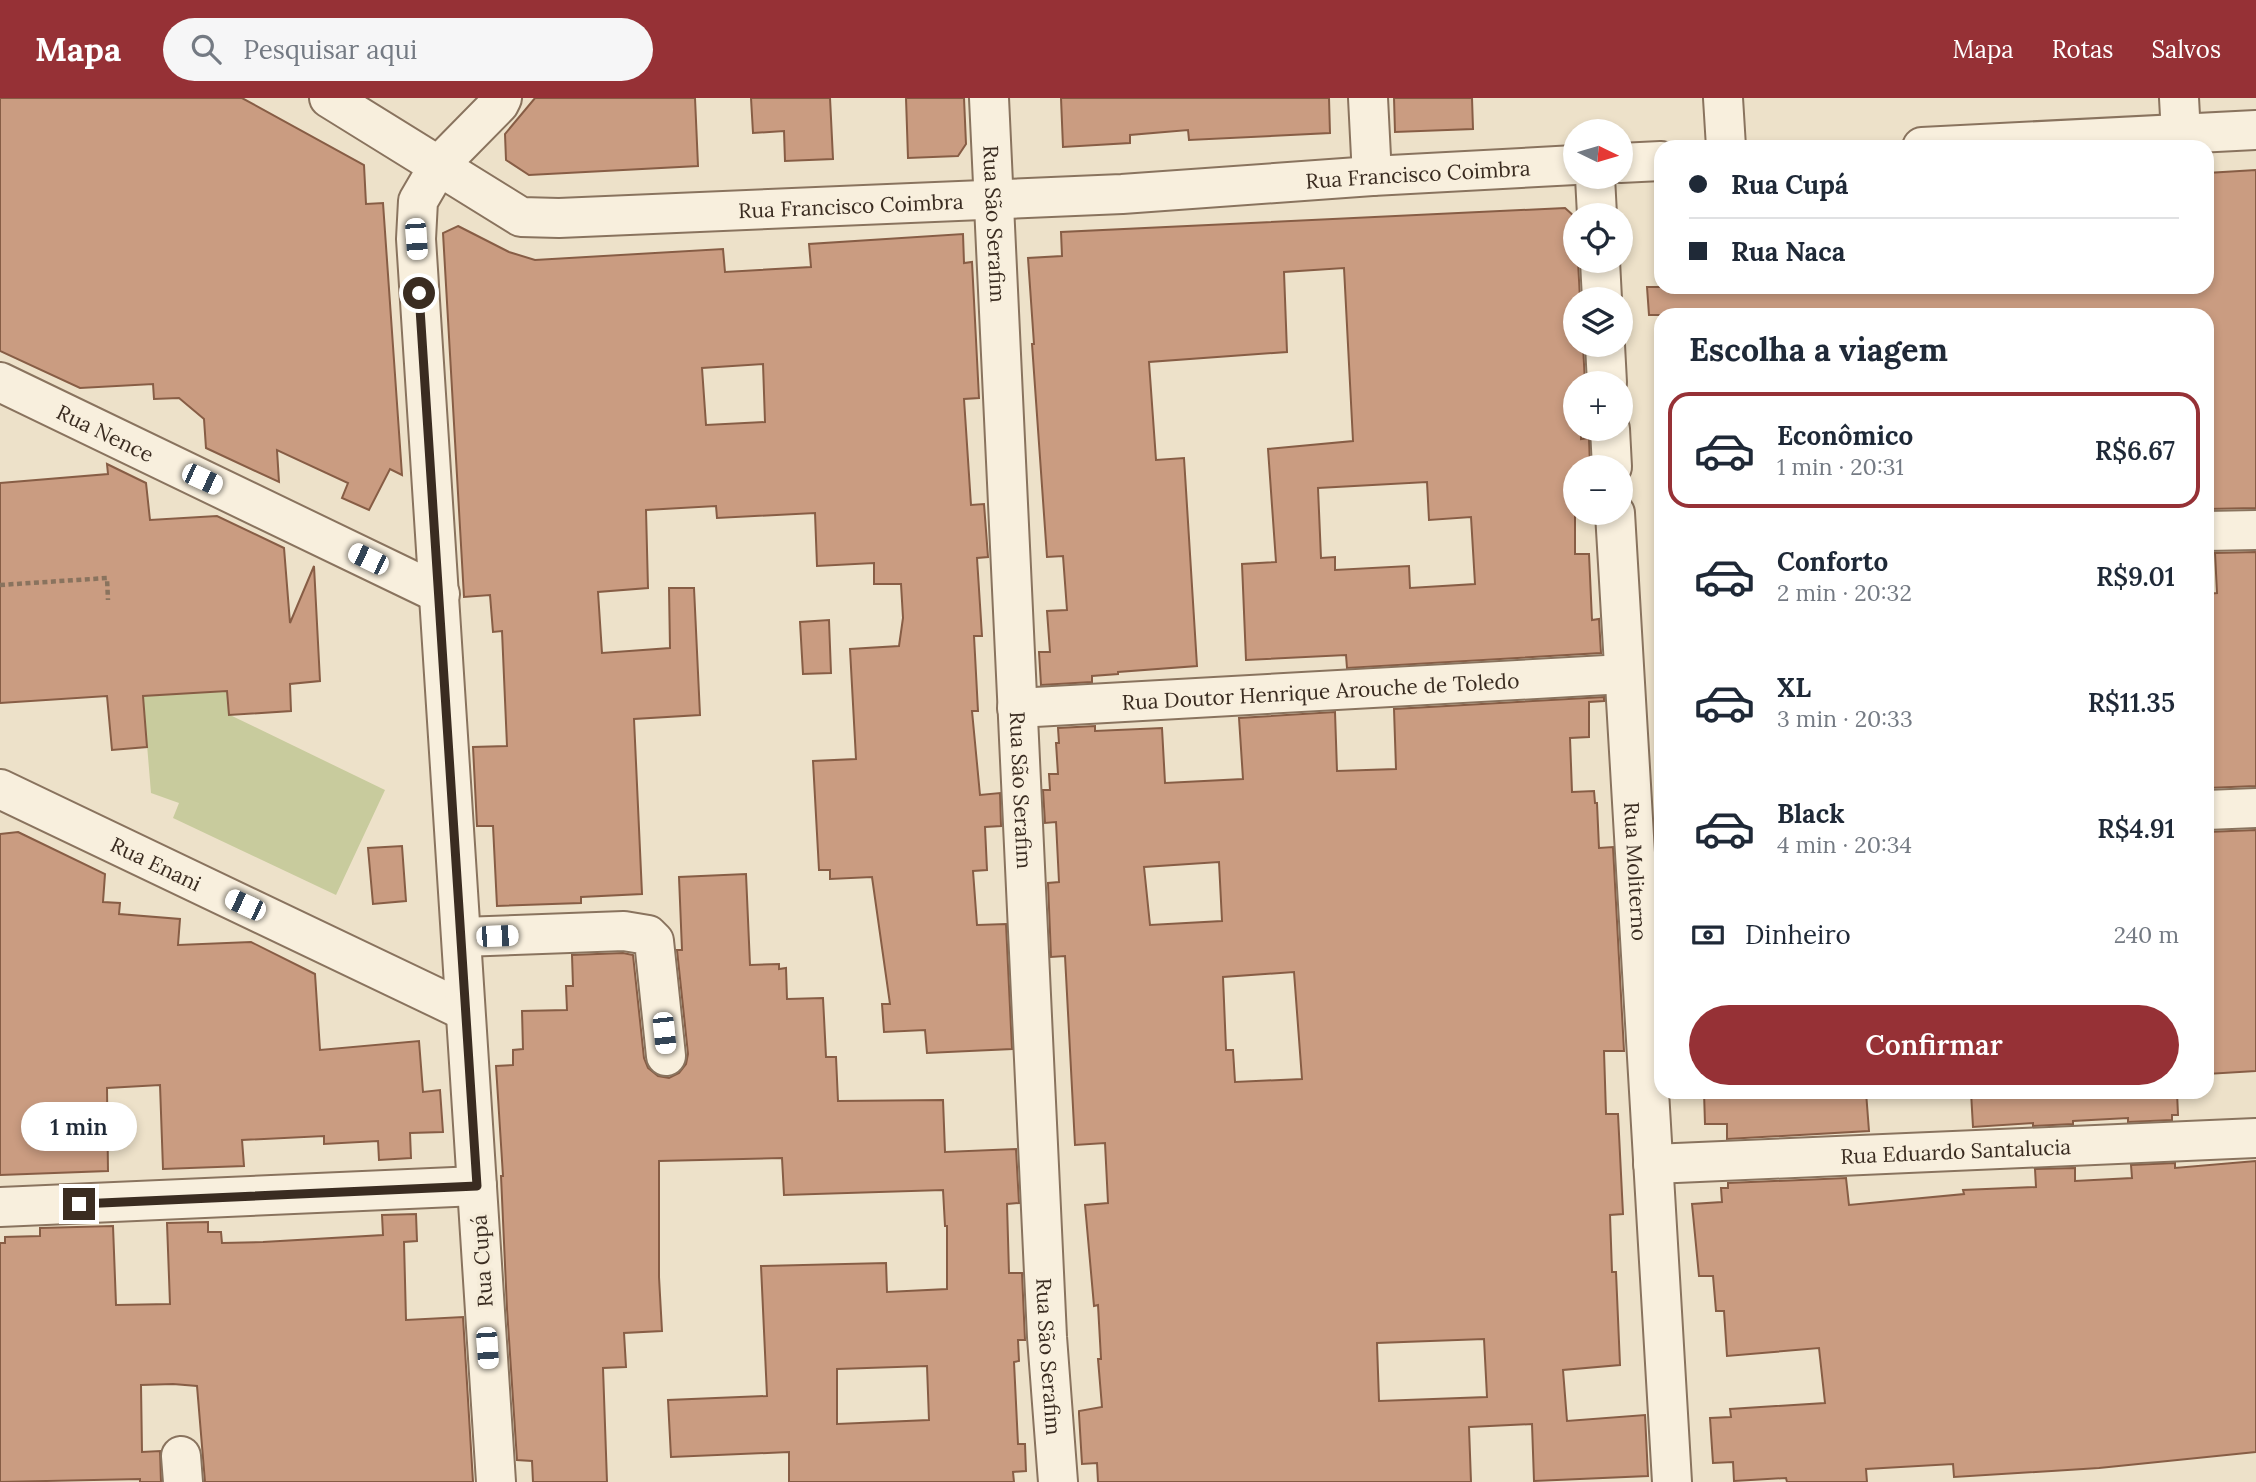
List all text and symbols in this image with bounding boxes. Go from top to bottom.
search box [163,18,653,81]
text: Mapa [35,28,121,70]
icon: search [187,30,225,68]
text: Pesquisar aqui [243,33,417,66]
text: Mapa [1953,34,2014,65]
text: Rotas [2052,34,2113,65]
text: Salvos [2151,34,2221,65]
north arrow [1563,119,1633,189]
map controls [1563,119,1633,525]
street label: Rua São Serafim [978,144,1012,303]
street label: Rua Francisco Coimbra [1304,154,1531,194]
text: Rua Cupá [1731,168,1848,201]
street label: Rua Francisco Coimbra [738,187,964,224]
button: locate [1563,203,1633,273]
car [405,217,428,261]
text: Rua Naca [1731,235,1845,268]
route start [403,277,435,309]
button: layers [1563,287,1633,357]
text: Escolha a viagem [1689,329,1948,370]
button: + [1563,371,1633,441]
street label: Rua Nence [52,398,158,468]
icon: car [1693,419,1756,482]
text: Econômico [1777,419,1913,452]
text: R$6.67 [2095,434,2175,467]
text: 1 min · 20:31 [1777,452,1904,481]
button: − [1563,455,1633,525]
car [179,461,226,497]
car [345,540,392,578]
icon: car [1693,545,1756,608]
text: Conforto [1777,545,1888,578]
text: R$9.01 [2096,560,2175,593]
text: 2 min · 20:32 [1777,578,1912,607]
street label: Rua Doutor Henrique Arouche de Toledo [1121,666,1520,716]
icon: car [1693,671,1756,734]
text: XL [1777,671,1811,704]
text: R$11.35 [2088,686,2175,719]
text: 3 min · 20:33 [1777,704,1913,733]
street label: Rua São Serafim [1004,711,1039,870]
icon: car [1693,797,1756,860]
text: Black [1777,797,1845,830]
street label: Rua Moliterno [1619,801,1654,942]
text: R$4.91 [2097,812,2175,845]
street label: Rua Enani [106,830,206,897]
text: 4 min · 20:34 [1777,830,1912,859]
car [222,887,269,923]
icon: cash [1689,916,1727,954]
text: Dinheiro [1745,918,1851,951]
text: 240 m [2114,920,2179,949]
car [476,925,519,947]
button: Confirmar [1689,1005,2179,1085]
car [652,1011,677,1055]
callout: 1 min [21,1102,137,1152]
text: 1 min [50,1112,108,1141]
street label: Rua Eduardo Santalucia [1840,1132,2072,1169]
route end [63,1188,95,1220]
street label: Rua Cupá [465,1214,499,1308]
street label: Rua São Serafim [1031,1277,1068,1436]
car [476,1326,499,1370]

